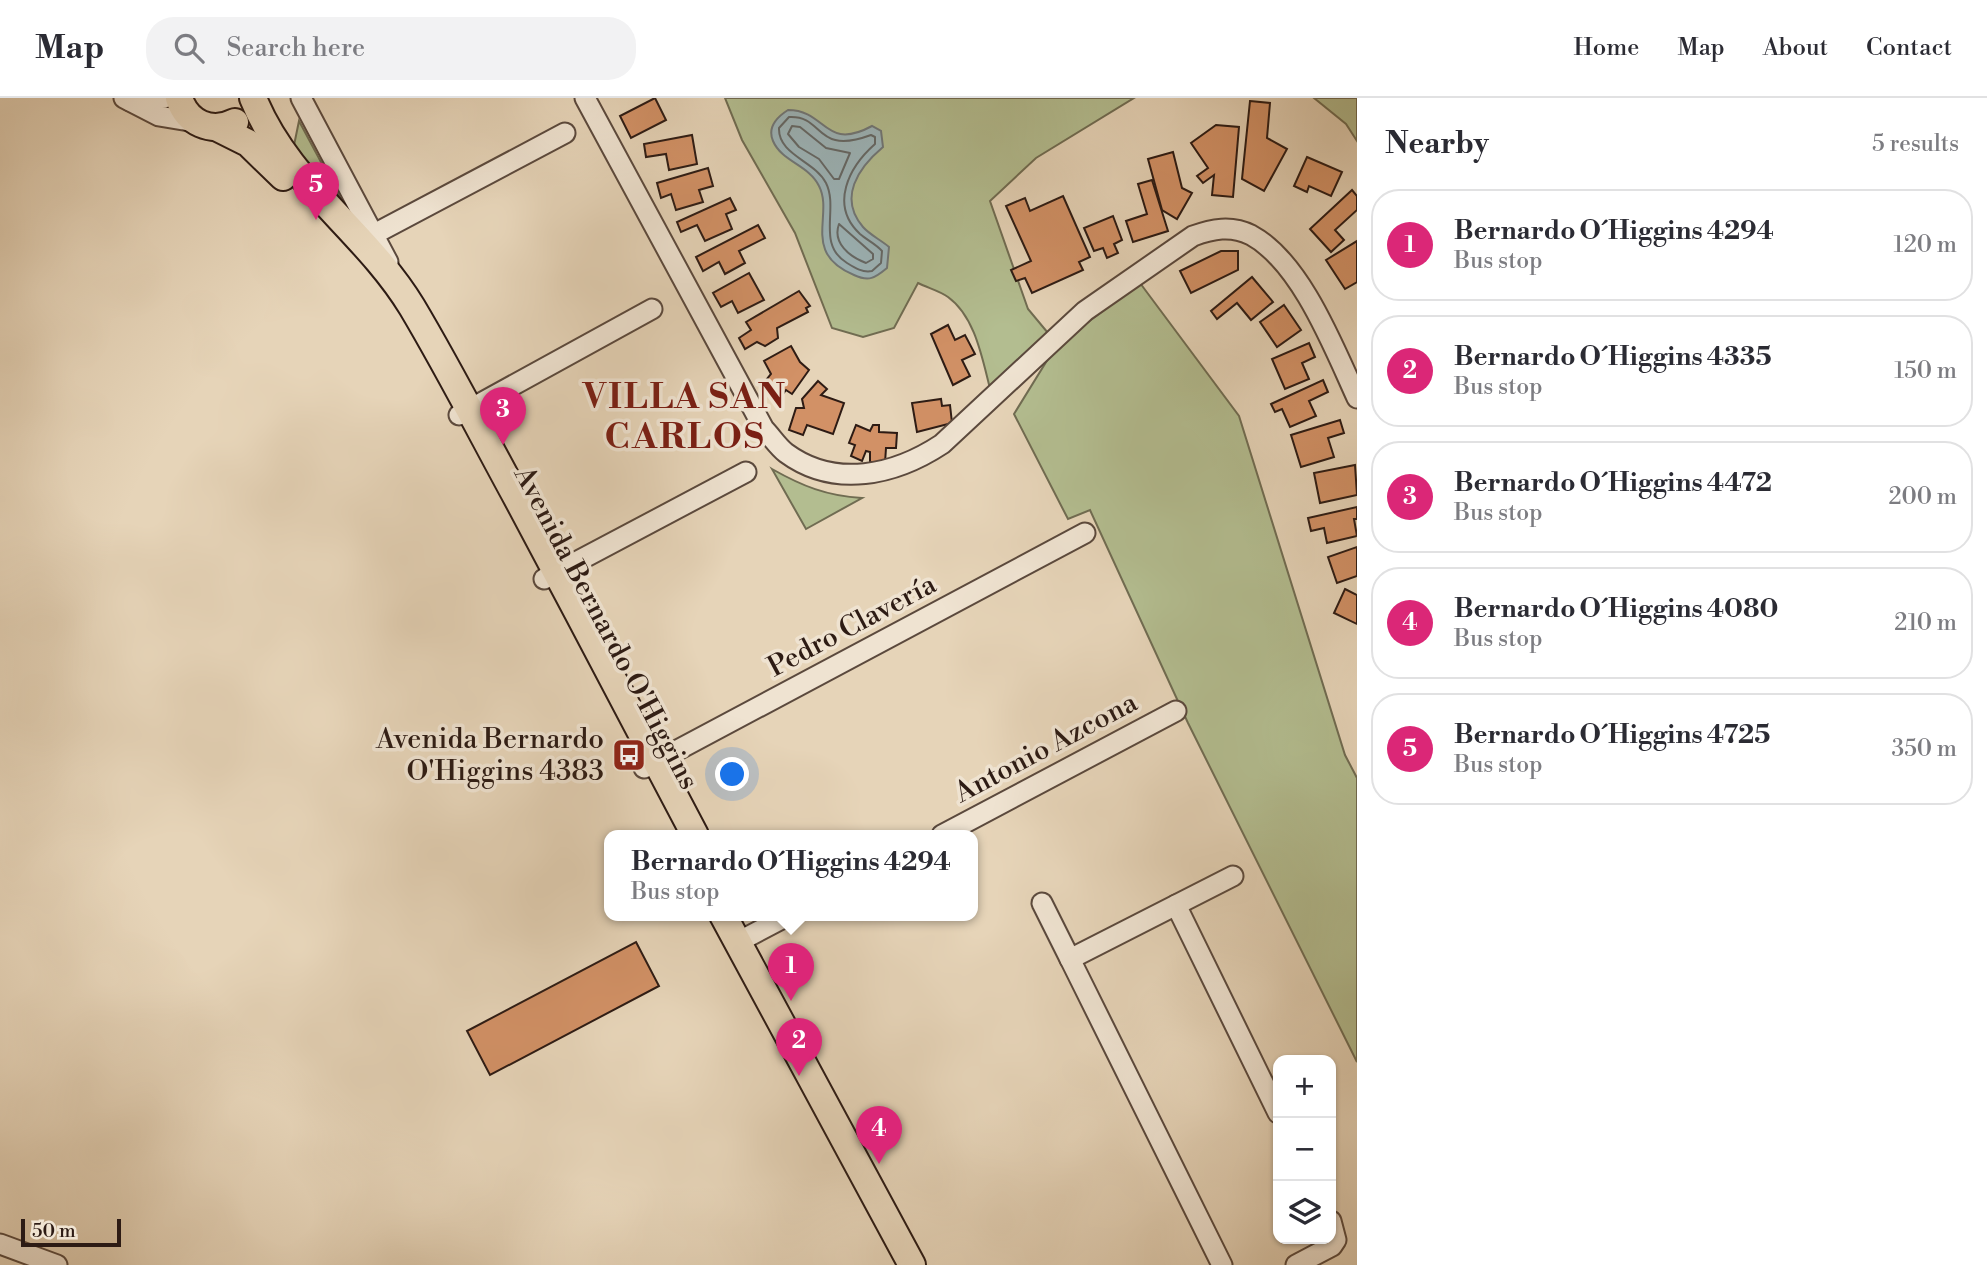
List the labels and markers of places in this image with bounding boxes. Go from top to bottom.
pin: 5 [293,162,339,220]
pin: 3 [480,387,526,445]
place label: Avenida Bernardo O'Higgins 4383 [375,722,604,789]
bus stop icon: Avenida Bernardo O'Higgins 4383 [610,736,648,774]
pin: 1 [768,943,814,1001]
pin: 2 [776,1018,822,1076]
pin: 4 [856,1106,902,1164]

